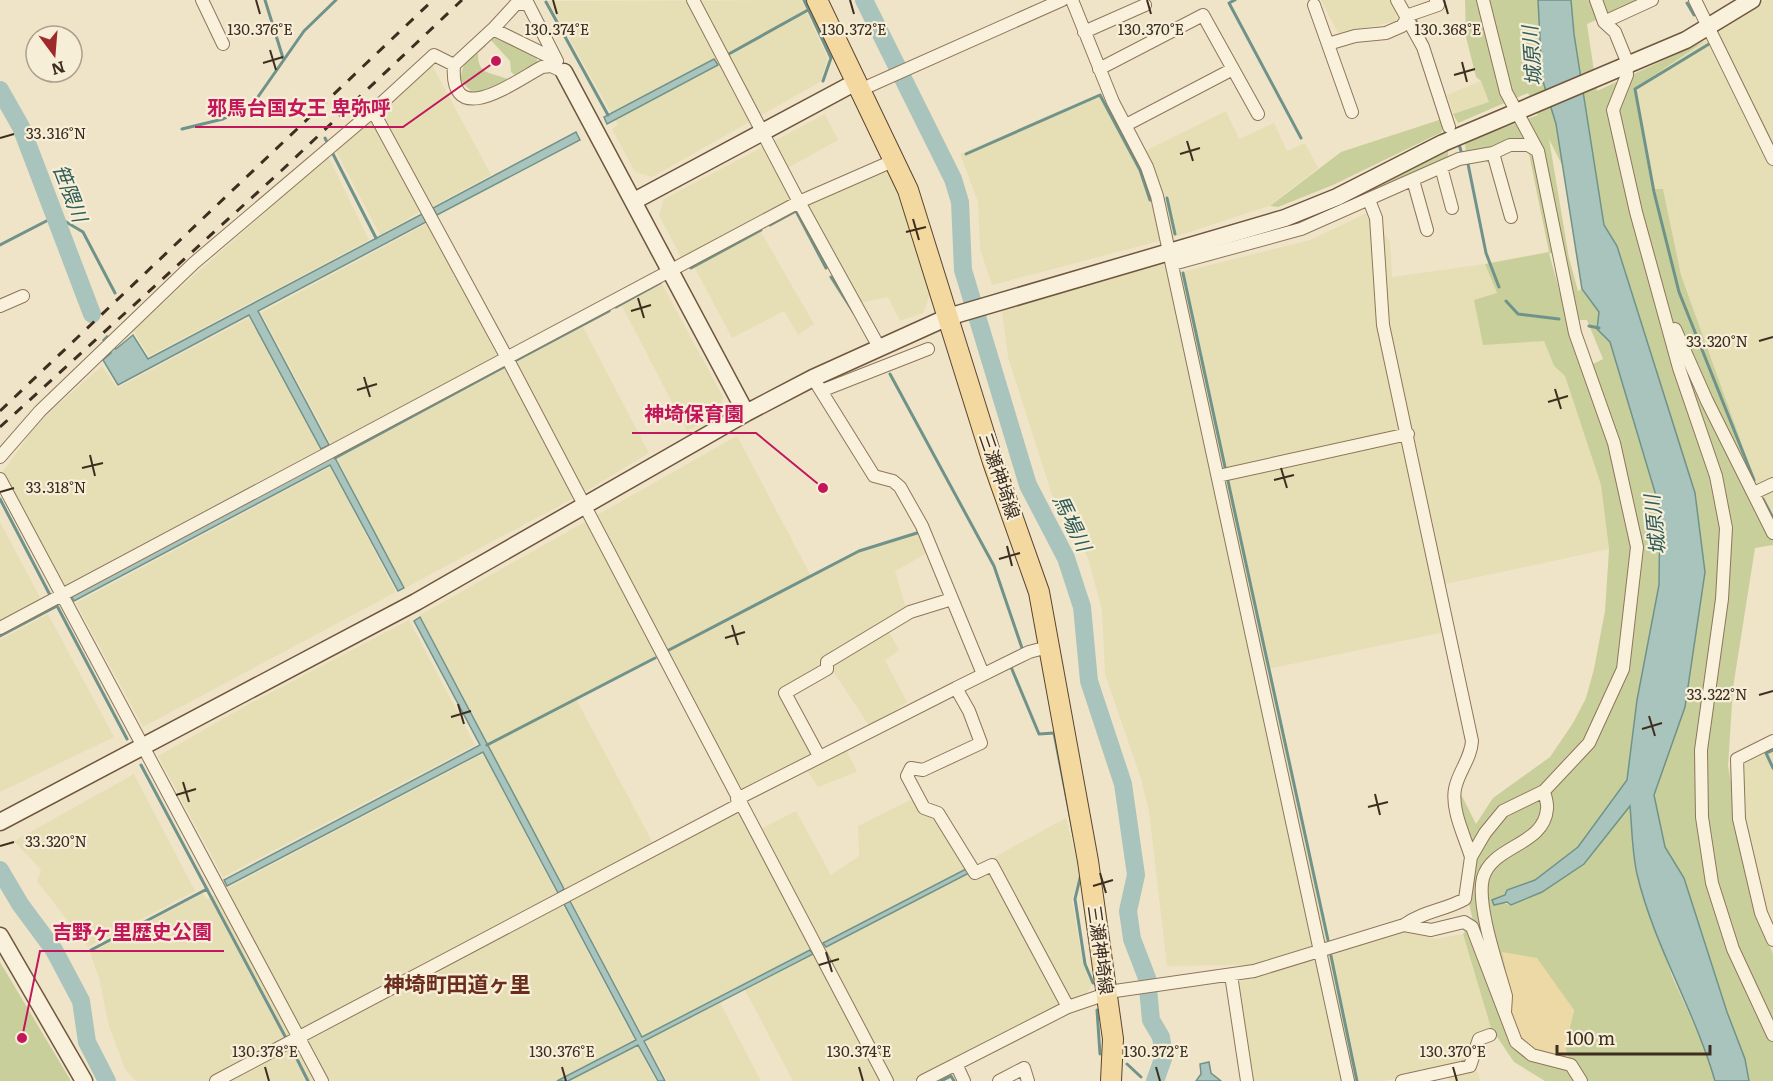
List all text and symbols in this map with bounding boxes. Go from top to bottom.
text: 130.376°E [227,17,293,40]
text: 130.374°E [525,17,589,40]
text: 130.372°E [821,17,887,40]
text: 130.370°E [1118,17,1184,40]
text: 130.368°E [1415,17,1481,40]
water label: 城原川 [1513,23,1547,87]
north arrow [24,24,84,84]
text: N [49,56,68,83]
callout: 邪馬台国女王 卑弥呼 [195,89,403,127]
text: 邪馬台国女王 卑弥呼 [207,91,391,121]
text: 33.316°N [26,121,86,144]
water label: 笹隈川 [47,159,97,228]
text: 33.320°N [1686,329,1748,352]
callout: 神埼保育園 [632,395,756,433]
text: 神埼保育園 [644,397,744,427]
street label: 三瀬神埼線 [973,429,1028,522]
text: 33.318°N [26,475,86,498]
water label: 馬場川 [1047,489,1101,557]
water label: 城原川 [1635,492,1671,557]
text: 33.322°N [1686,682,1748,705]
text: 33.320°N [25,829,87,852]
street label: 三瀬神埼線 [1082,903,1121,996]
callout: 吉野ヶ里歴史公園 [40,913,224,951]
text: 吉野ヶ里歴史公園 [52,915,212,945]
district label: 神埼町田道ヶ里 [384,967,531,998]
scale bar [1557,1018,1710,1056]
text: 100 m [1566,1024,1615,1051]
text: 130.378°E [232,1039,298,1062]
text: 130.376°E [529,1039,595,1062]
text: 130.374°E [827,1039,891,1062]
text: 130.372°E [1123,1039,1189,1062]
text: 130.370°E [1420,1039,1486,1062]

